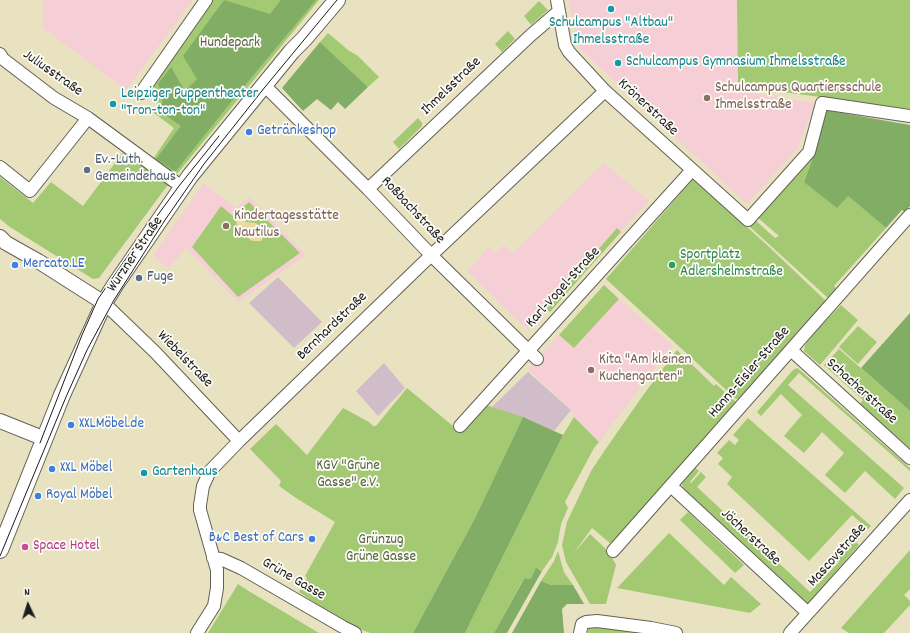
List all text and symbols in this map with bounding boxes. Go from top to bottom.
marker: Schulcampus "Altbau" Ihmelsstraße [606,4,616,14]
place label: Schulcampus "Altbau" Ihmelsstraße [549,15,673,50]
park label: Hundepark [200,35,260,53]
street label: Juliusstraße [18,47,86,101]
street label: Ihmelsstraße [418,54,486,120]
place label: Schulcampus Gymnasium Ihmelsstraße [626,54,846,72]
marker: Schulcampus Gymnasium Ihmelsstraße [613,58,623,68]
street label: Krönerstraße [613,75,681,141]
place label: Schulcampus Quartiersschule Ihmelsstraße [715,80,881,115]
place label: Leipziger Puppentheater "Tron-ton-ton" [121,86,258,121]
marker: Schulcampus Quartiersschule Ihmelsstraße [702,93,712,103]
marker: Leipziger Puppentheater "Tron-ton-ton" [108,99,118,109]
place label: Getränkeshop [257,123,336,141]
marker: Getränkeshop [244,127,254,137]
place label: Ev.-Luth. Gemeindehaus [95,152,176,187]
marker: Ev.-Luth. Gemeindehaus [82,165,92,175]
street label: Roßbachstraße [376,174,448,248]
place label: Kindertagesstätte Nautilus [234,208,339,243]
street label: Wurzner Straße [104,214,168,296]
marker: Kindertagesstätte Nautilus [221,221,231,231]
street label: Karl-Vogel-Straße [523,244,605,332]
place label: Sportplatz Adlershelmstraße [680,247,783,282]
place label: Mercato.LE [23,256,85,274]
marker: Mercato.LE [10,260,20,270]
marker: Sportplatz Adlershelmstraße [667,260,677,270]
place label: Fuge [147,269,173,287]
marker: Fuge [134,273,144,283]
street label: Bernhardstraße [294,289,372,365]
street label: Hanns-Eisler-Straße [705,324,795,422]
street label: Wiebelstraße [152,328,216,392]
place label: Kita "Am kleinen Kuchengarten" [599,352,691,387]
street label: Schacherstraße [822,355,900,429]
marker: Kita "Am kleinen Kuchengarten" [586,365,596,375]
place label: XXLMöbel.de [79,416,144,434]
marker: XXLMöbel.de [66,420,76,430]
park label: KGV "Grüne Gasse" e.V. [316,458,380,493]
place label: XXL Möbel [60,460,112,478]
marker: XXL Möbel [47,464,57,474]
place label: Gartenhaus [152,464,218,482]
marker: Gartenhaus [139,468,149,478]
place label: Royal Möbel [46,487,112,505]
marker: Royal Möbel [33,491,43,501]
street label: Jöcherstraße [716,506,784,570]
street label: Mascovstraße [805,521,871,591]
place label: B&C Best of Cars [209,530,304,548]
park label: Grünzug Grüne Gasse [346,532,416,567]
marker: B&C Best of Cars [307,534,317,544]
place label: Space Hotel [33,538,100,556]
marker: Space Hotel [20,542,30,552]
street label: Grüne Gasse [258,555,328,605]
north arrow [8,585,48,625]
text: N [24,585,30,601]

